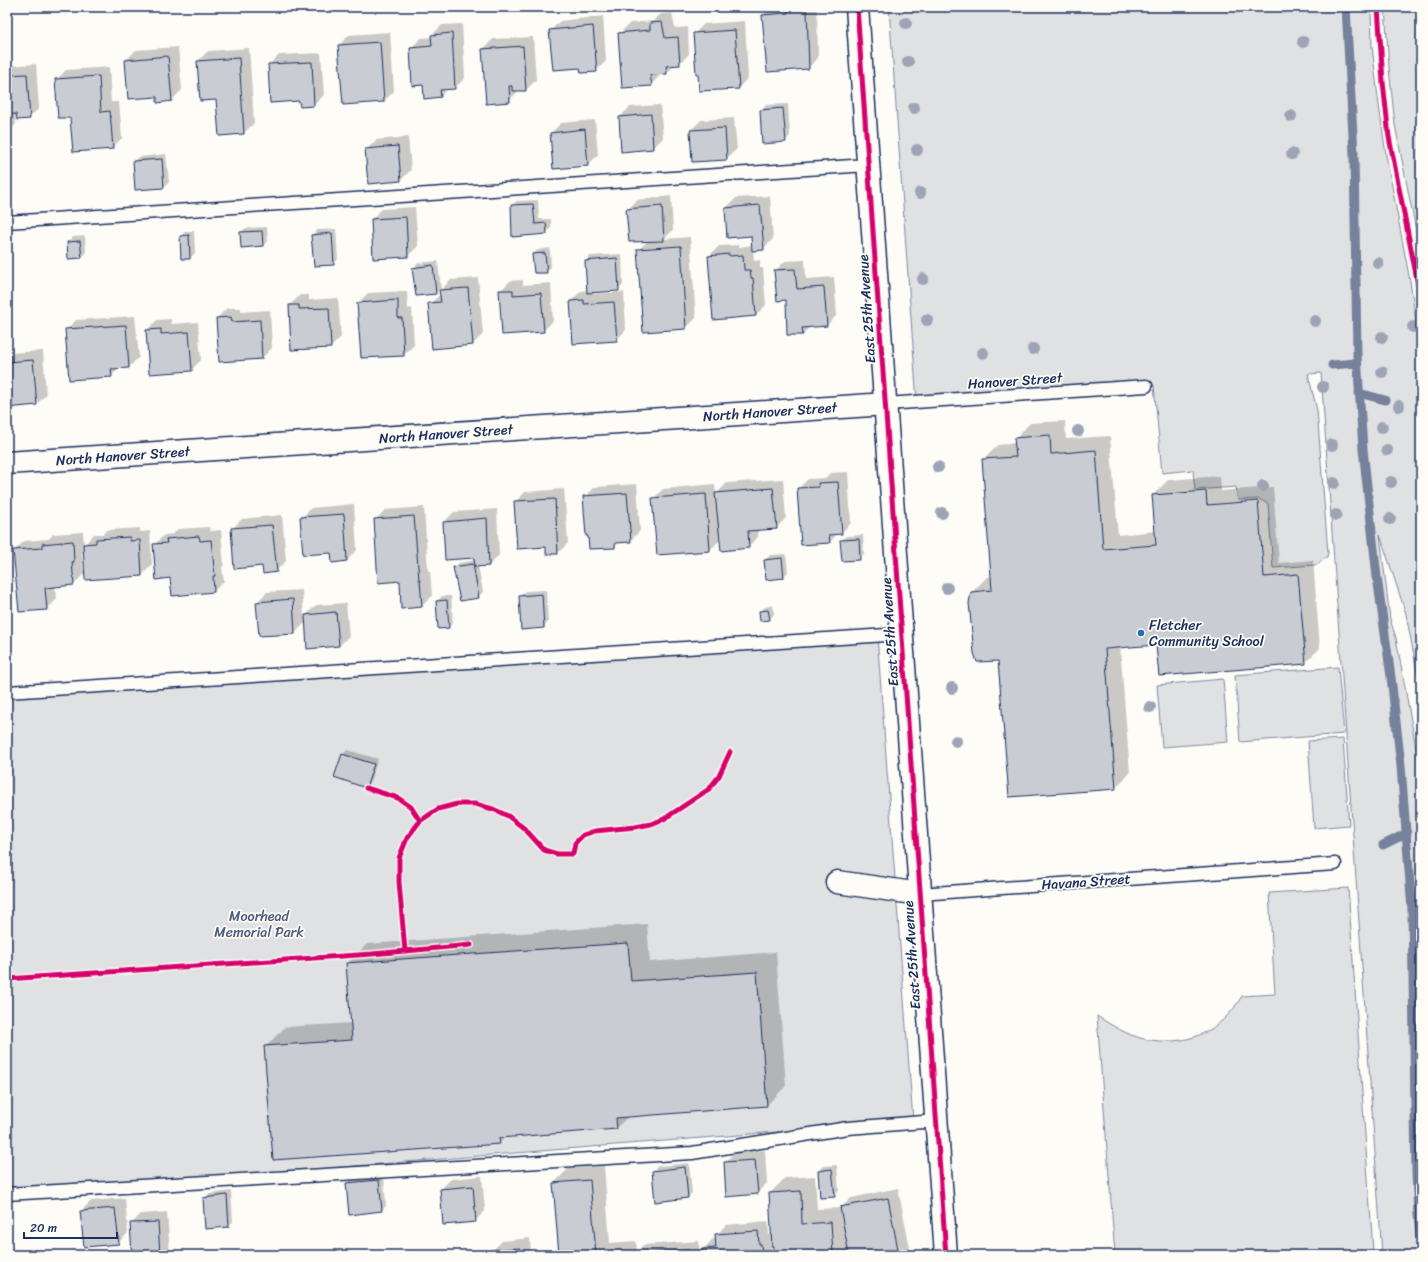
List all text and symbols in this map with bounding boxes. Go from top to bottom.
street label: East 25th Avenue [851,254,883,364]
street label: Hanover Street [967,365,1065,397]
street label: North Hanover Street [702,395,839,429]
street label: North Hanover Street [378,417,515,451]
street label: North Hanover Street [55,439,192,473]
street label: East 25th Avenue [874,577,906,687]
place label: Fletcher Community School [1149,613,1265,654]
marker: Fletcher Community School [1136,628,1146,638]
street label: Havana Street [1041,866,1131,898]
street label: East 25th Avenue [896,900,928,1010]
park label: Moorhead Memorial Park [214,904,304,945]
scale bar [24,1214,117,1240]
text: 20 m [30,1217,57,1239]

